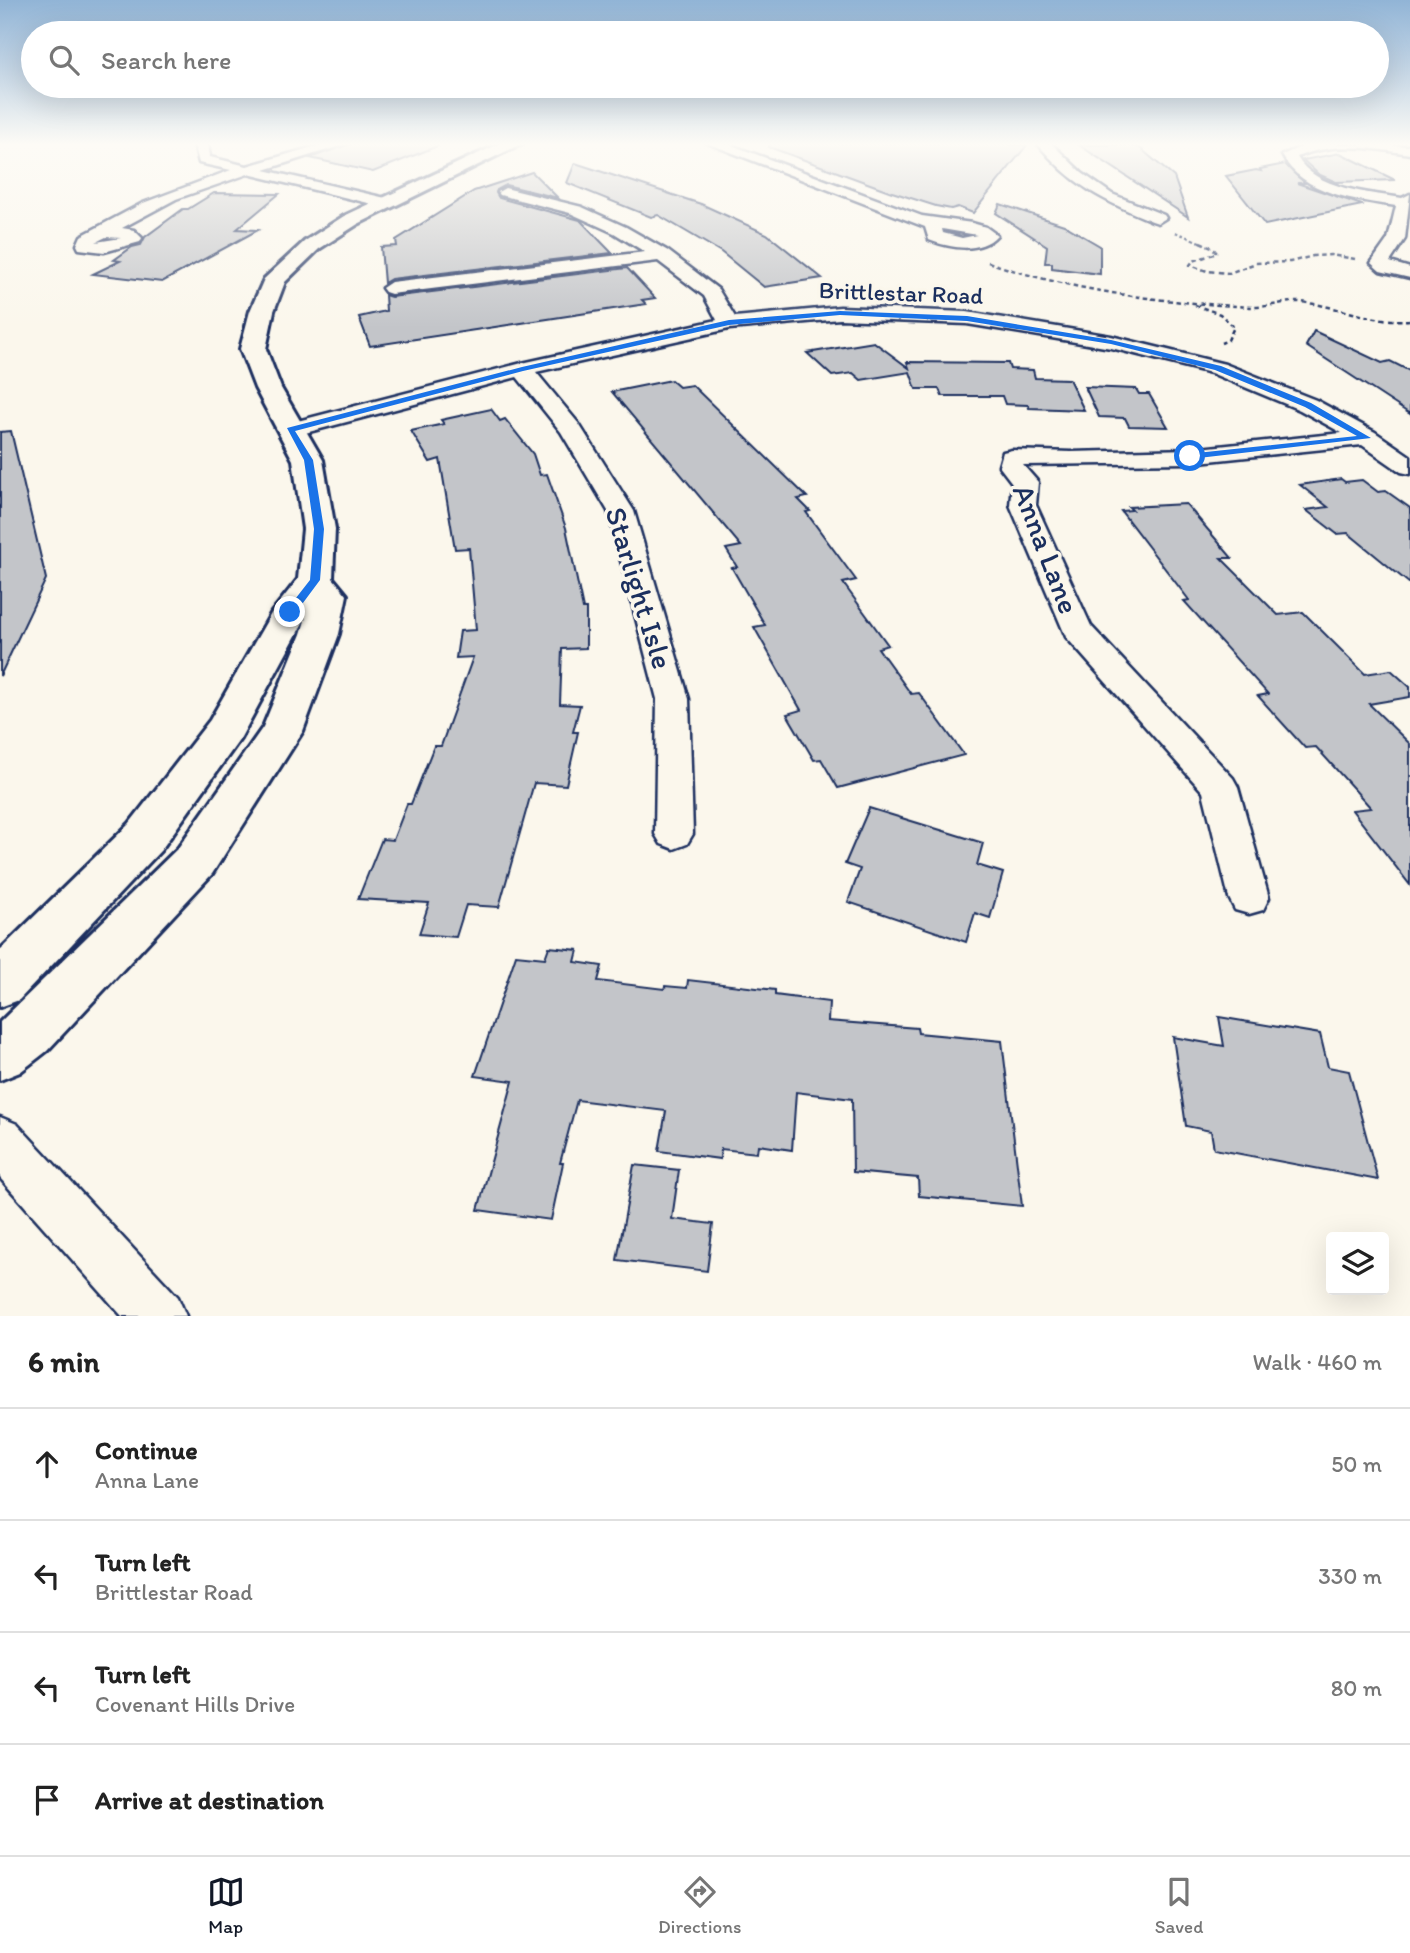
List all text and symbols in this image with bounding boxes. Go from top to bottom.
search box [21,21,1389,98]
icon: search [45,41,83,79]
text: Search here [101,44,231,76]
street label: Brittlestar Road [818,275,984,310]
route start [1174,440,1205,471]
street label: Anna Lane [1005,479,1088,619]
street label: Starlight Isle [597,502,682,673]
route end [274,596,305,627]
map controls [1326,1232,1389,1295]
button: layers [1326,1232,1389,1295]
text: 6 min [28,1343,100,1380]
text: Walk · 460 m [1252,1348,1382,1376]
text: Continue [95,1434,198,1466]
icon: ahead [28,1445,66,1483]
text: 50 m [1331,1450,1382,1478]
text: Anna Lane [95,1466,199,1494]
text: Turn left [95,1546,191,1578]
icon: left [28,1557,66,1595]
text: 330 m [1318,1562,1382,1590]
text: Brittlestar Road [95,1578,253,1606]
text: Turn left [95,1658,191,1690]
icon: left [28,1669,66,1707]
text: 80 m [1331,1674,1382,1702]
text: Covenant Hills Drive [95,1690,295,1718]
icon: arrive [28,1781,66,1819]
text: Arrive at destination [95,1784,324,1816]
tab: Map [207,1873,245,1938]
tab: Directions [658,1873,742,1938]
tab: Saved [1155,1873,1203,1938]

